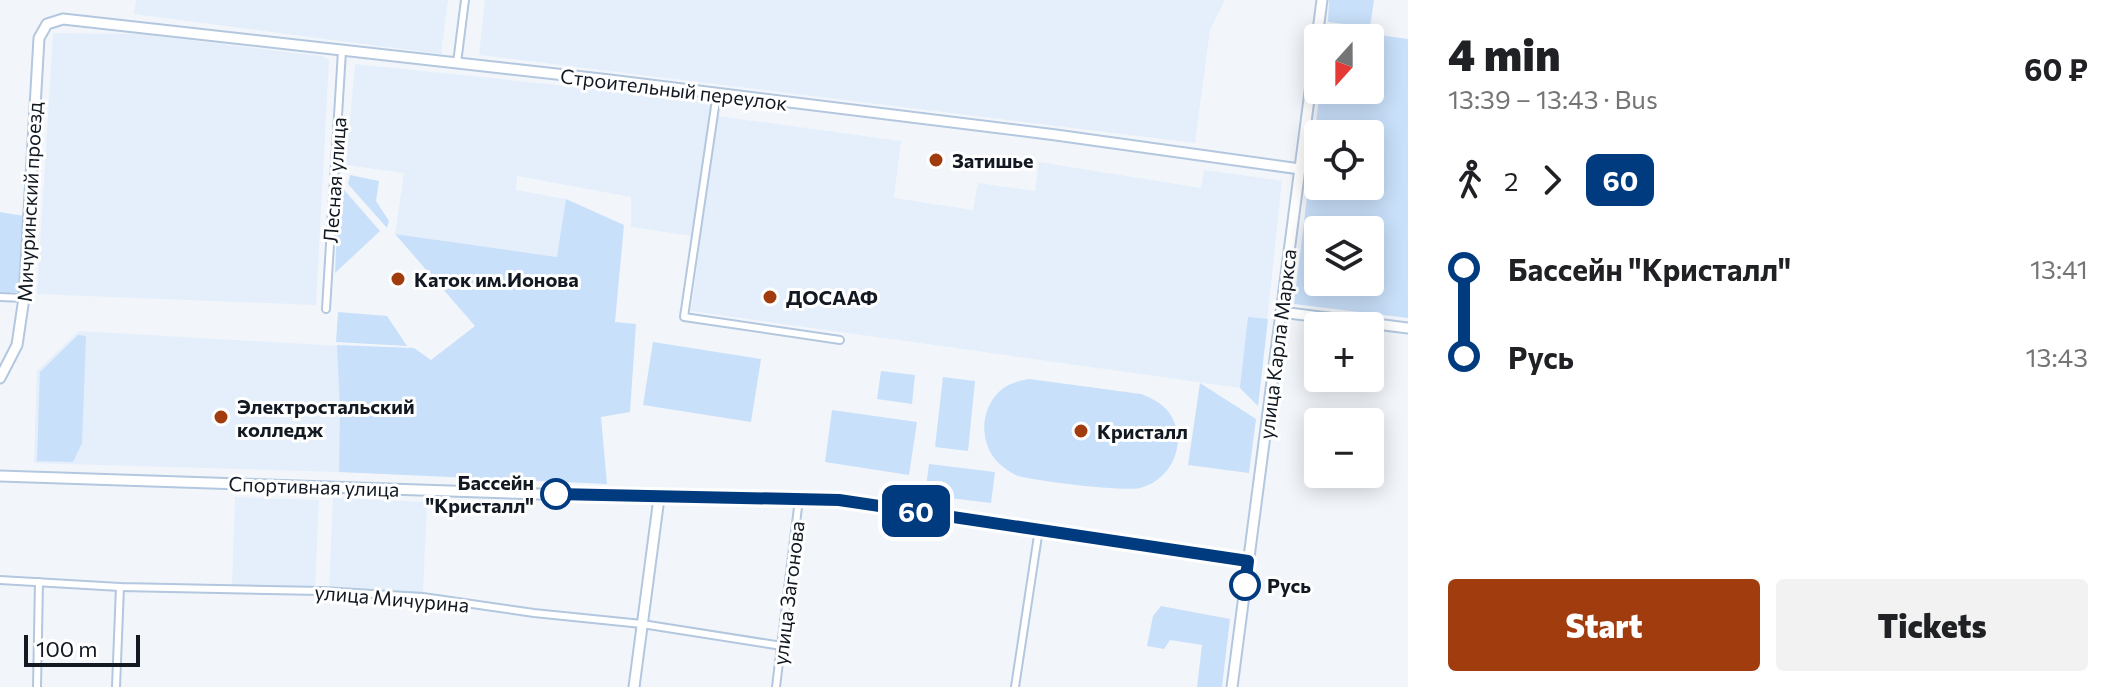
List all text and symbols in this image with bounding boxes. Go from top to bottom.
north arrow [1304,24,1384,104]
map controls [1304,24,1384,488]
text: 4 min [1448,26,1561,80]
text: 60 ₽ [2024,50,2088,87]
street label: Строительный переулок [559,63,789,115]
text: 13:39 – 13:43 · Bus [1448,83,1658,114]
street label: Мичуринский проезд [12,101,46,303]
street label: Лесная улица [318,116,350,244]
button: locate [1304,120,1384,200]
place label: Затишье [952,148,1034,172]
marker: Затишье [927,151,945,169]
icon: walk [1448,158,1492,202]
icon: forward [1530,158,1574,202]
text: 60 [1602,163,1638,197]
text: 2 [1504,165,1518,196]
button: layers [1304,216,1384,296]
street label: улица Карла Маркса [1253,248,1301,440]
text: Бассейн "Кристалл" [1508,250,1791,287]
text: 13:41 [2030,253,2088,284]
place label: Каток им.Ионова [414,267,579,291]
marker: Каток им.Ионова [389,270,407,288]
place label: ДОСААФ [786,285,878,309]
marker: ДОСААФ [761,288,779,306]
button: + [1304,312,1384,392]
text: Русь [1508,338,1574,375]
text: 13:43 [2025,341,2088,372]
place label: Электростальский колледж [237,394,415,441]
marker: Электростальский колледж [212,408,230,426]
button: − [1304,408,1384,488]
place label: Кристалл [1097,419,1188,443]
marker: Кристалл [1072,422,1090,440]
place label: Бассейн "Кристалл" [426,470,534,517]
street label: Спортивная улица [228,471,400,501]
marker: Бассейн "Кристалл" [541,479,571,509]
line badge: 60 [880,485,952,537]
text: 60 [898,494,934,528]
street label: улица Загонова [767,519,809,667]
marker: Русь [1230,570,1260,600]
place label: Русь [1267,573,1311,597]
street label: улица Мичурина [314,579,470,617]
button: Start [1448,579,1760,671]
button: Tickets [1776,579,2088,671]
scale bar [24,631,140,667]
text: 100 m [36,635,98,662]

